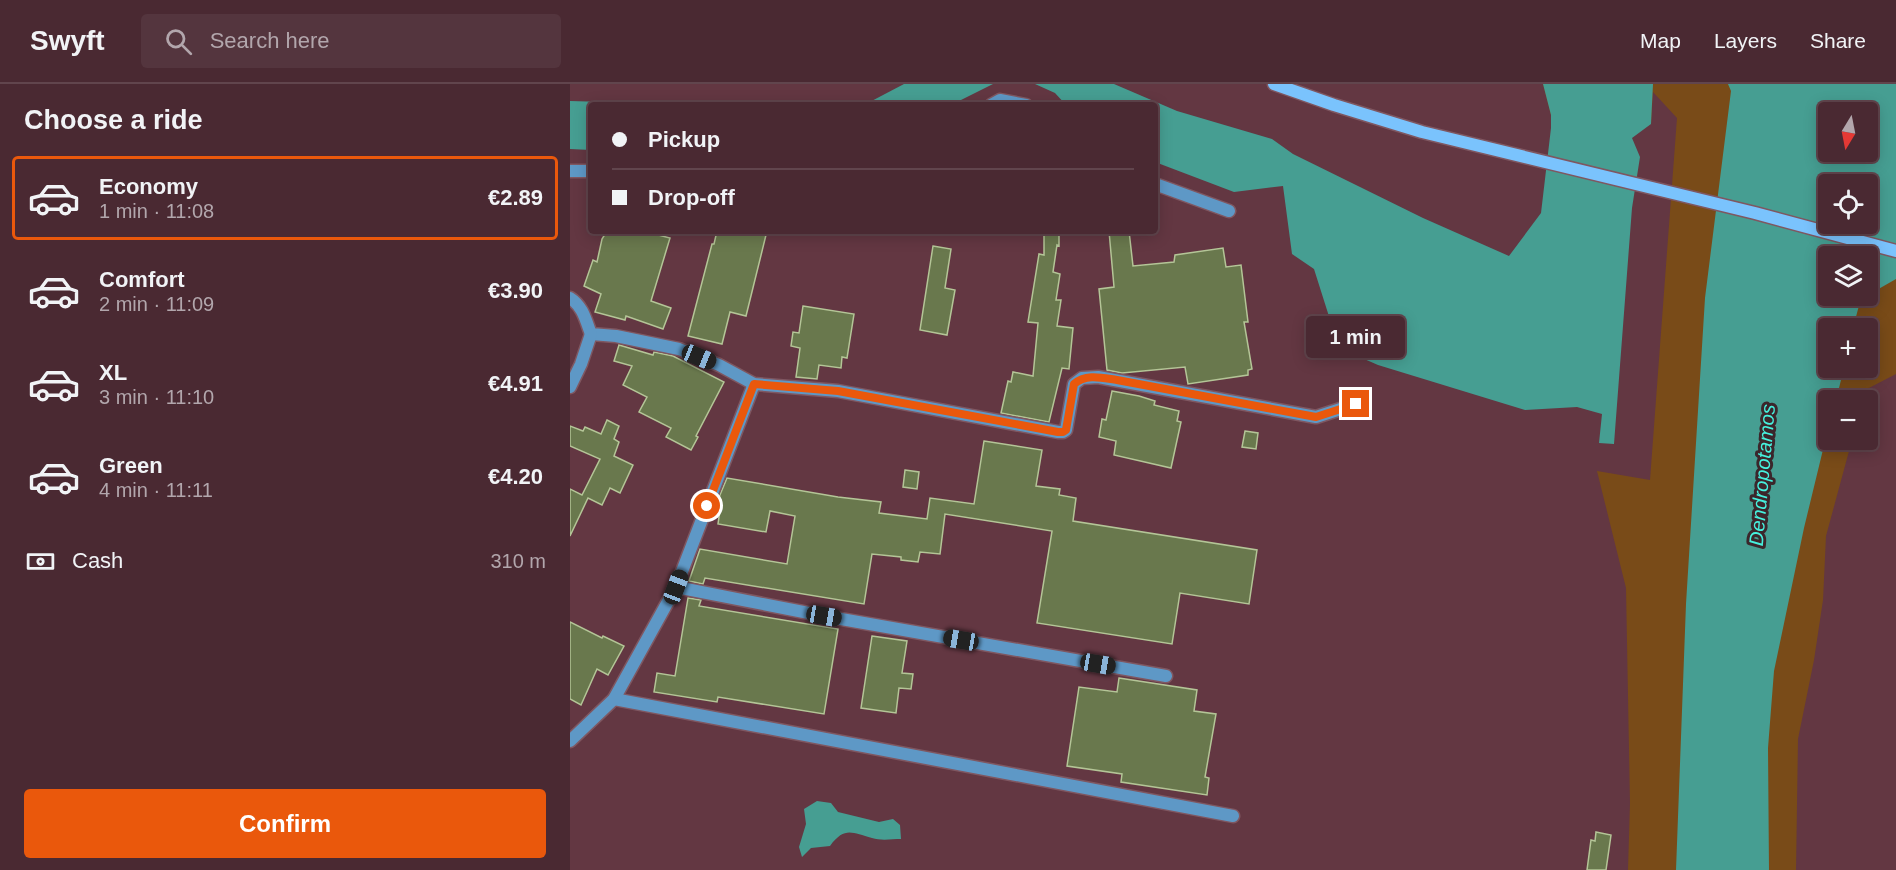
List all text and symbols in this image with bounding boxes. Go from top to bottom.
search box [141,14,561,68]
text: Swyft [30,25,105,56]
icon: search [162,25,195,58]
text: Search here [210,28,330,53]
text: Map [1640,29,1681,52]
text: Layers [1714,29,1777,52]
text: Share [1810,29,1866,52]
north arrow [1818,102,1878,162]
map controls [1818,102,1878,450]
text: Choose a ride [24,105,203,135]
text: Pickup [648,127,720,152]
icon: car [27,171,81,225]
text: Economy [99,174,198,199]
button: locate [1818,174,1878,234]
text: €2.89 [488,185,543,210]
text: Drop-off [648,185,735,210]
text: 1 min · 11:08 [99,200,214,222]
button: layers [1818,246,1878,306]
icon: car [27,264,81,318]
text: Comfort [99,267,185,292]
text: €3.90 [488,278,543,303]
text: 2 min · 11:09 [99,293,214,315]
callout: 1 min [1306,317,1406,359]
button: + [1818,318,1878,378]
text: 1 min [1329,326,1382,348]
car [679,342,719,372]
icon: car [27,357,81,411]
text: XL [99,360,127,385]
text: €4.91 [488,371,543,396]
text: 3 min · 11:10 [99,386,214,408]
route end [1342,390,1369,417]
button: − [1818,390,1878,450]
water label: Dendropotamos [1745,403,1779,547]
icon: car [27,450,81,504]
text: Green [99,453,163,478]
text: €4.20 [488,464,543,489]
text: 4 min · 11:11 [99,479,213,501]
route start [693,492,720,519]
icon: cash [24,545,57,578]
text: Cash [72,548,123,573]
text: 310 m [490,550,546,572]
car [661,567,691,607]
car [805,604,843,628]
car [942,628,980,652]
car [1079,652,1117,676]
button: Confirm [24,789,546,858]

